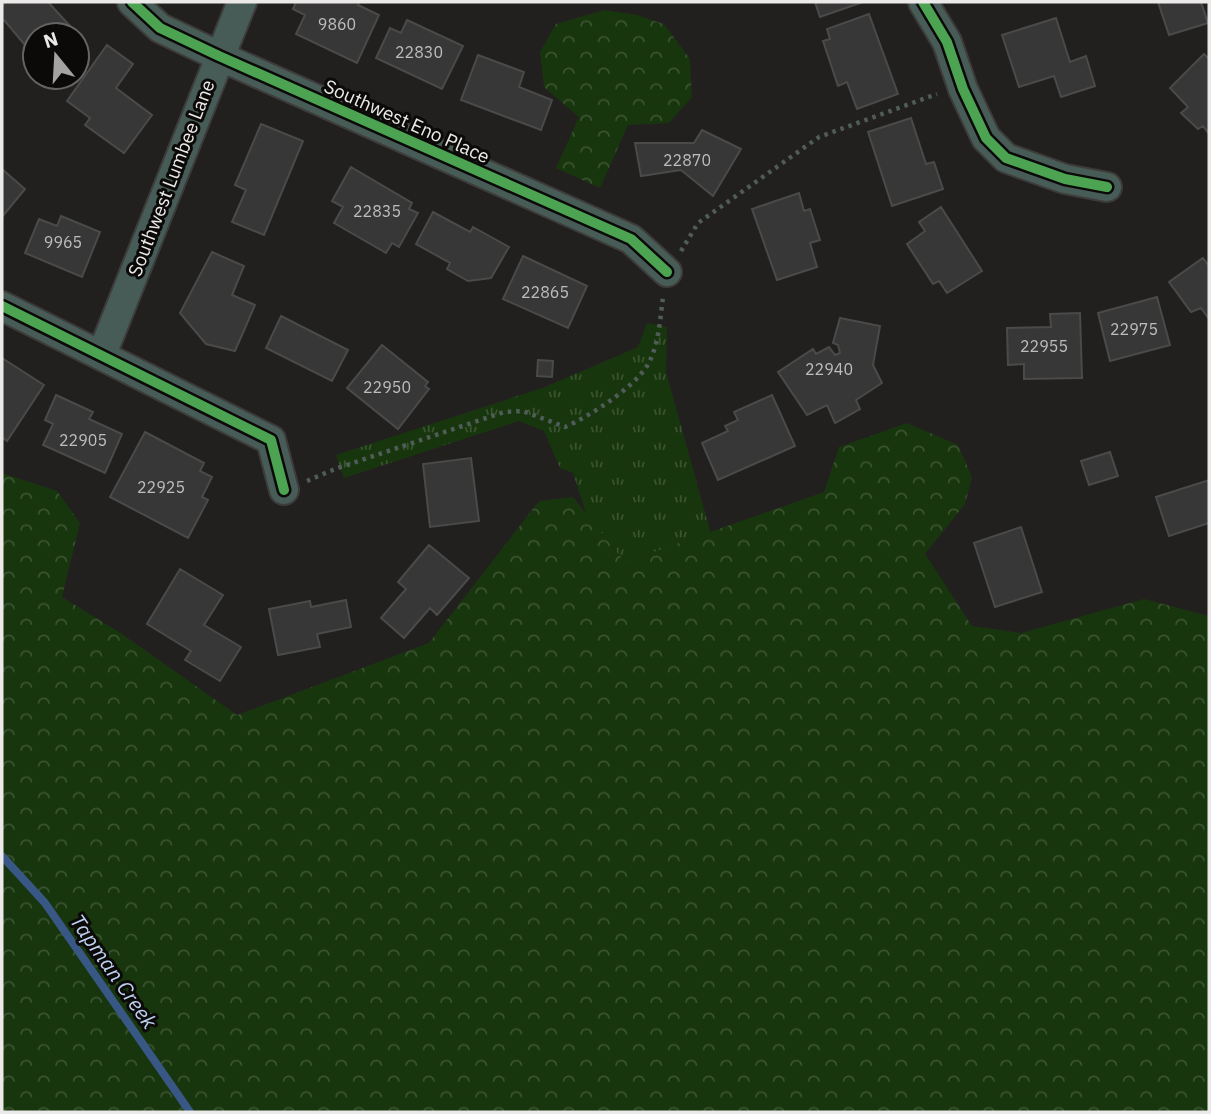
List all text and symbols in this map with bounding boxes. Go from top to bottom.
house number: 9860 [318,14,356,34]
north arrow [21,21,91,91]
text: N [40,26,61,53]
house number: 22830 [395,42,443,62]
street label: Southwest Eno Place [320,74,494,168]
street label: Southwest Lumbee Lane [122,76,220,280]
house number: 22870 [663,150,711,170]
house number: 22835 [353,201,401,221]
house number: 9965 [44,232,82,252]
house number: 22865 [521,282,569,302]
house number: 22975 [1110,319,1158,339]
house number: 22955 [1020,336,1068,356]
house number: 22940 [805,359,853,379]
house number: 22950 [363,377,411,397]
house number: 22905 [59,430,107,450]
house number: 22925 [137,477,185,497]
water label: Tapman Creek [64,908,165,1035]

